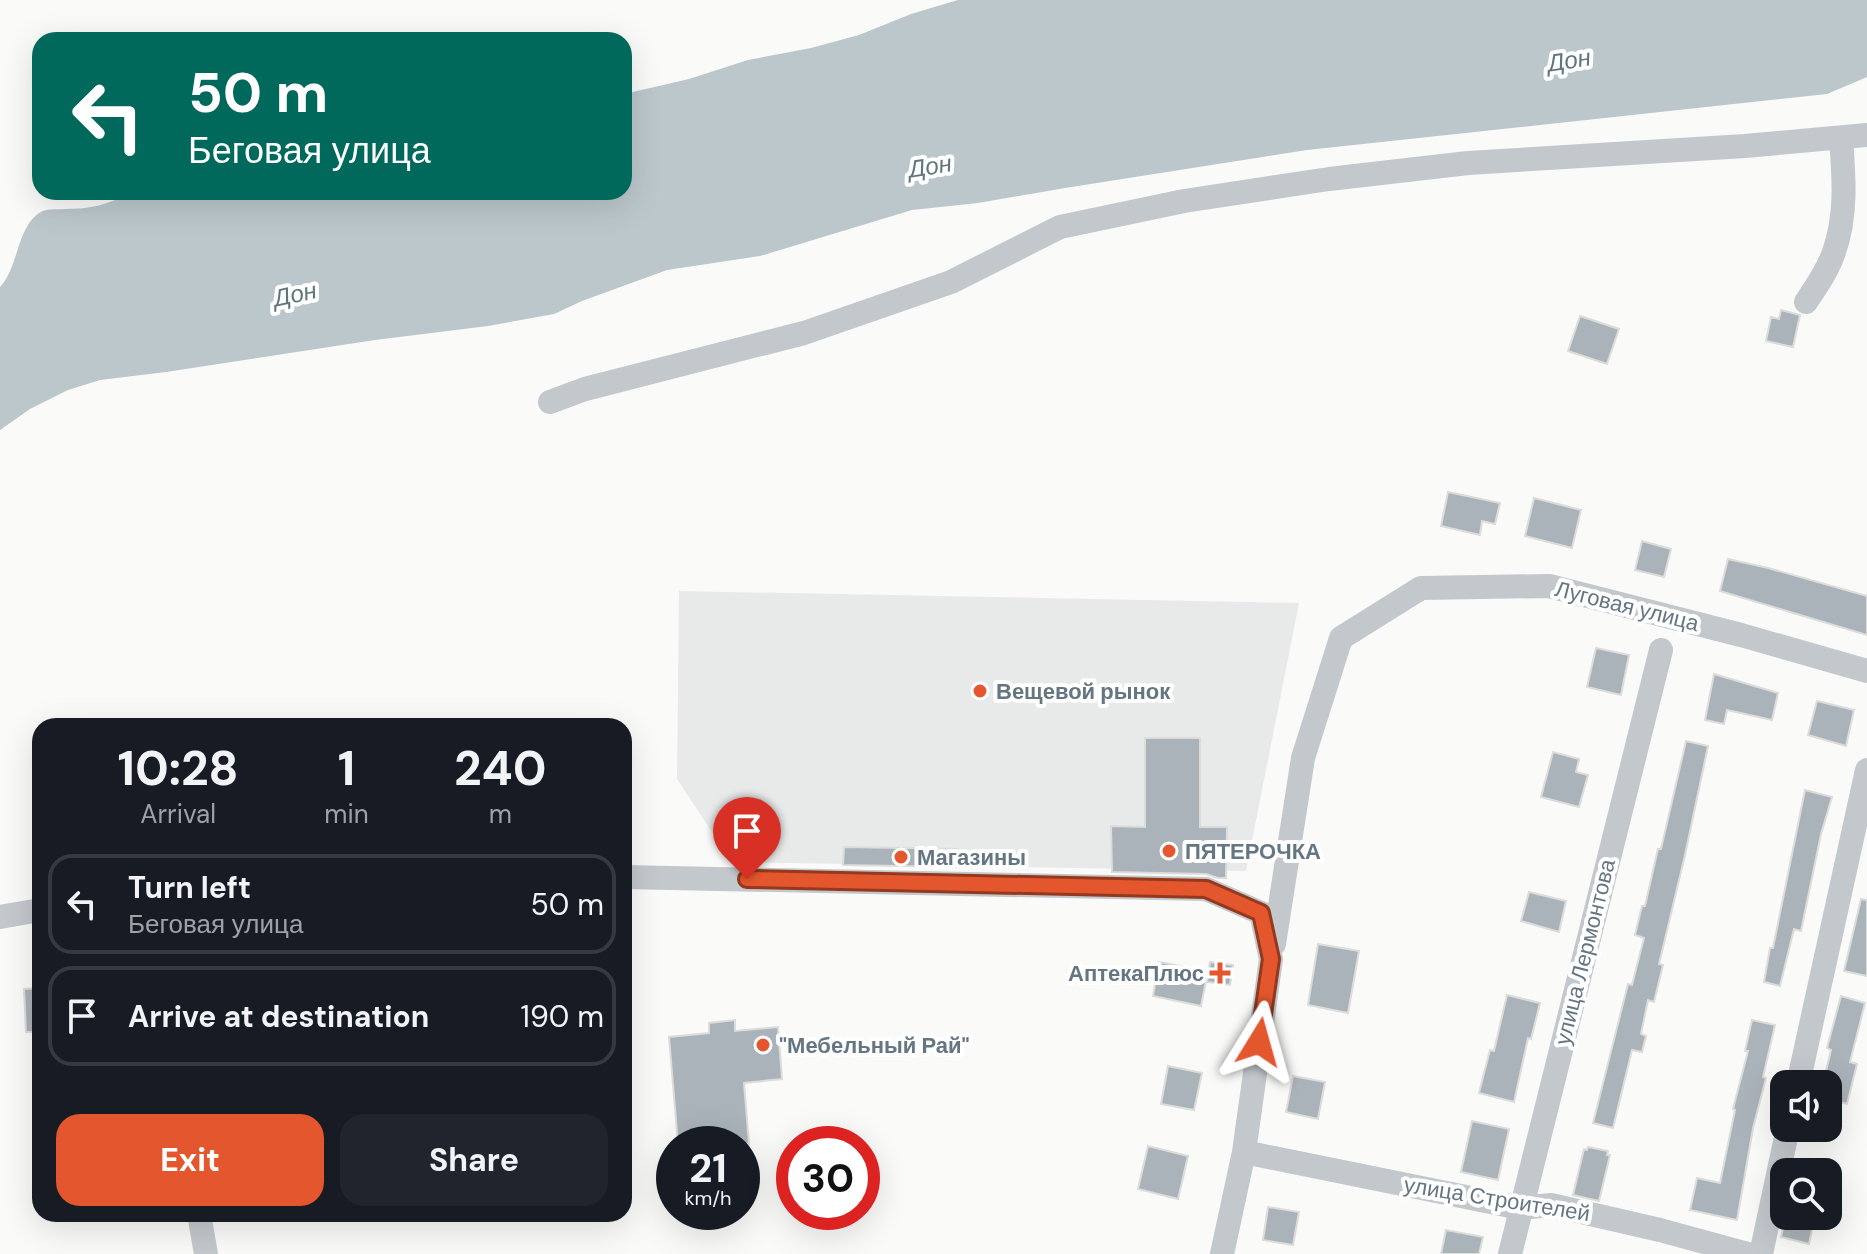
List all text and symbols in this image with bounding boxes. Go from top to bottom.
water label: Дон [1542,41,1593,79]
text: 50 m [188,56,328,129]
icon: left [56,64,160,168]
text: Беговая улица [188,127,431,174]
water label: Дон [903,147,954,185]
water label: Дон [268,274,319,314]
street label: Луговая улица [1552,574,1703,638]
place label: Вещевой рынок [996,677,1171,706]
marker: Вещевой рынок [971,682,989,700]
text: 10:28 [118,737,239,800]
text: 1 [338,737,355,800]
text: 240 [454,737,546,800]
text: Arrival [140,797,216,831]
text: min [324,797,369,831]
text: m [489,797,512,831]
pin [713,797,781,879]
icon: arrive [725,809,769,853]
place label: ПЯТЕРОЧКА [1185,837,1321,866]
marker: ПЯТЕРОЧКА [1160,842,1178,860]
place label: Магазины [917,843,1026,872]
marker: Магазины [892,848,910,866]
street label: улица Лермонтова [1548,855,1622,1048]
text: Turn left [128,868,251,907]
icon: left [60,882,104,926]
text: 50 m [530,885,604,924]
text: Беговая улица [128,907,303,941]
place label: АптекаПлюс [1068,959,1204,988]
marker: АптекаПлюс [1211,964,1229,982]
icon: arrive [60,994,104,1038]
text: Arrive at destination [128,997,429,1036]
text: 190 m [521,997,604,1036]
position arrow [1217,1000,1301,1084]
place label: "Мебельный Рай" [779,1031,970,1060]
marker: "Мебельный Рай" [754,1036,772,1054]
map controls [1770,1070,1842,1230]
button: sound [1770,1070,1842,1142]
button: Exit [56,1114,324,1206]
button: Share [340,1114,608,1206]
speed limit sign: 30 [776,1126,880,1230]
text: 21 [689,1142,727,1194]
button: search [1770,1158,1842,1230]
street label: улица Строителей [1402,1170,1592,1228]
text: km/h [684,1185,732,1211]

